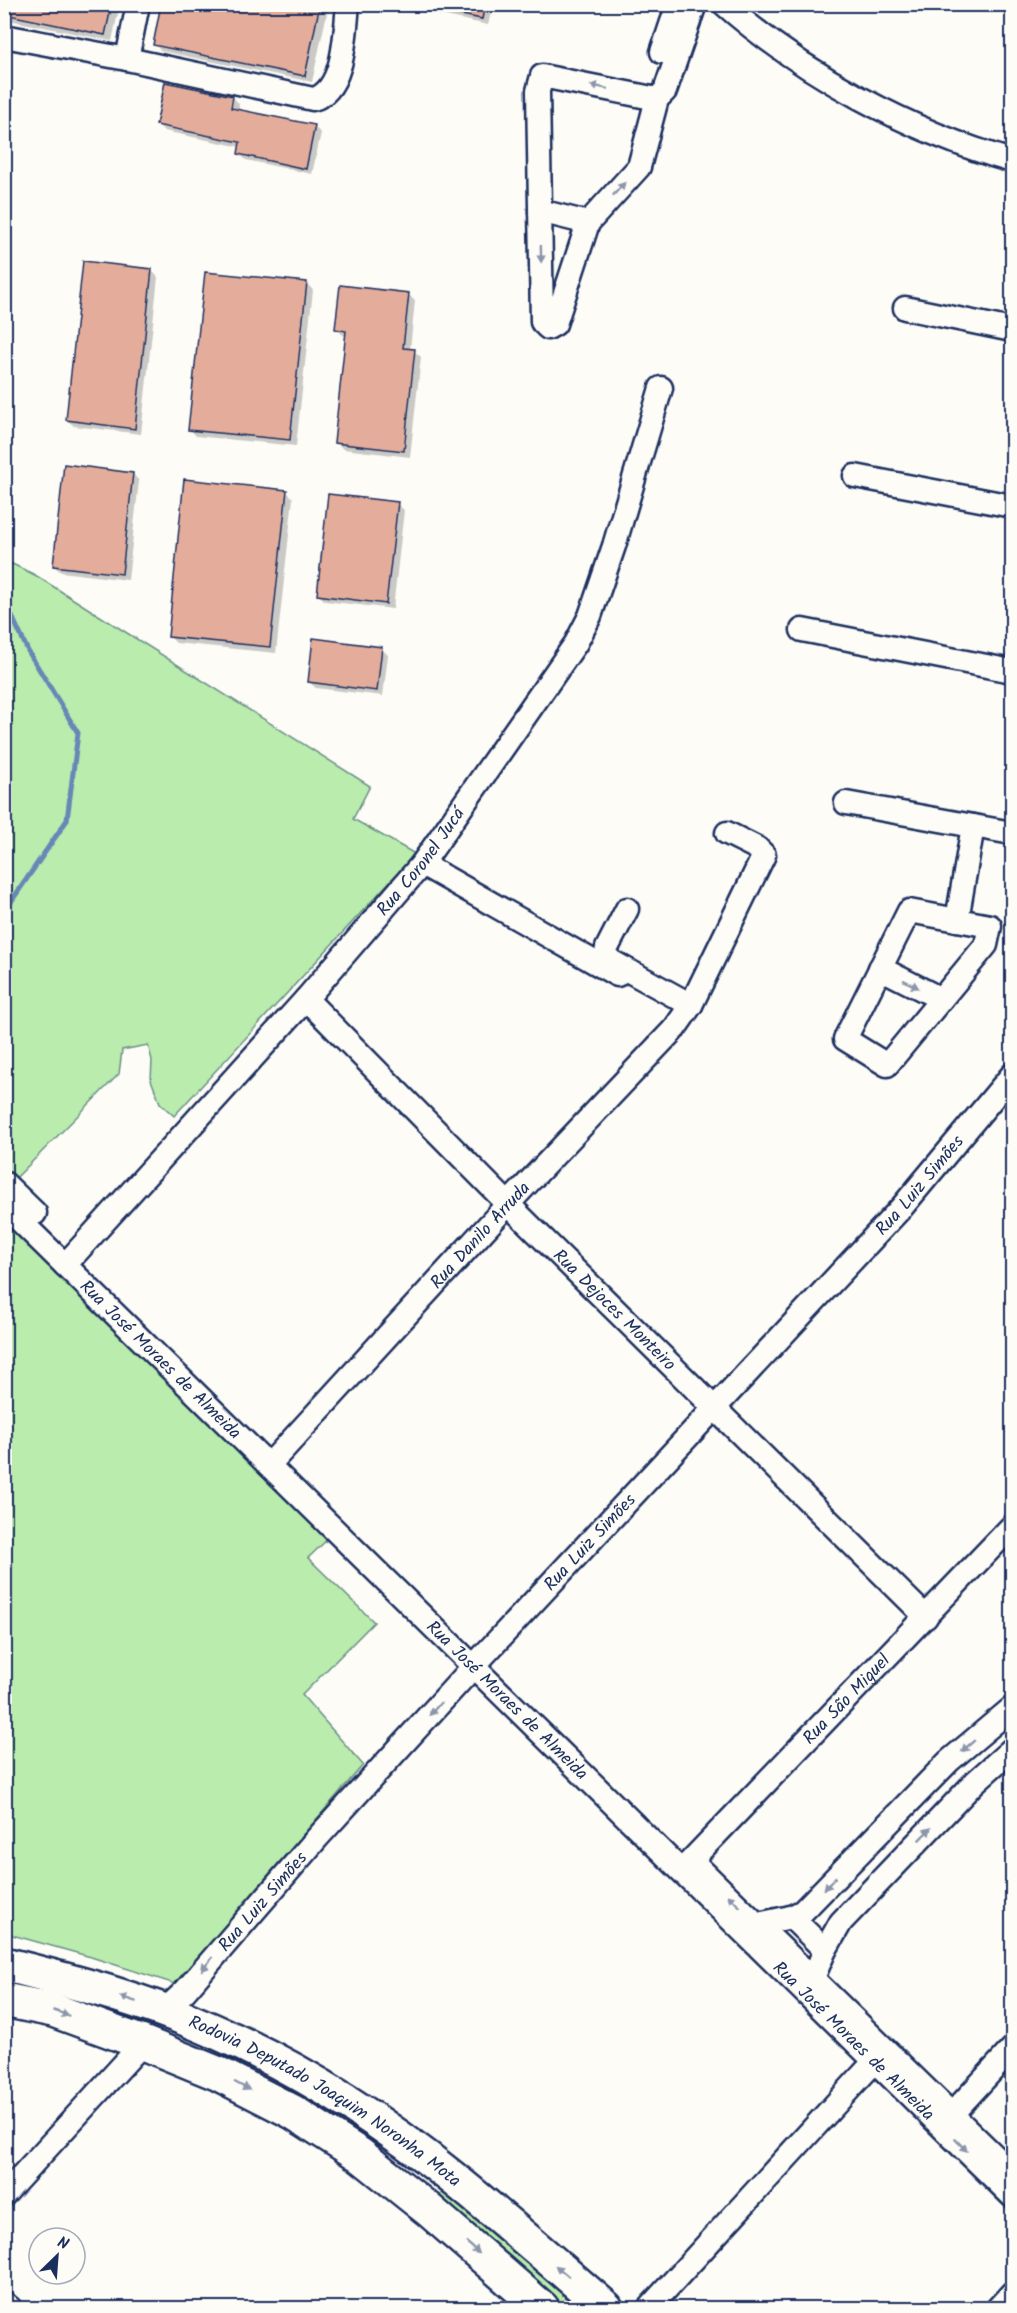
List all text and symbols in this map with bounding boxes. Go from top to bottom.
one-way arrow [590,82,609,91]
one-way arrow [611,182,625,196]
one-way arrow [536,244,546,263]
street label: Rua Coronel Jucá [370,801,474,923]
one-way arrow [902,979,919,988]
street label: Rua Luiz Simões [869,1129,972,1243]
street label: Rua Danilo Arruda [424,1176,538,1296]
street label: Rua Dejoces Monteiro [545,1243,682,1379]
street label: Rua José Moraes de Almeida [72,1274,248,1447]
street label: Rua Luiz Simões [537,1487,644,1599]
street label: Rua José Moraes de Almeida [419,1614,594,1788]
street label: Rua São Miguel [796,1647,898,1752]
one-way arrow [429,1701,442,1716]
one-way arrow [960,1739,976,1752]
one-way arrow [918,1826,932,1841]
street label: Rua Luiz Simões [212,1845,316,1959]
one-way arrow [823,1876,837,1891]
one-way arrow [728,1895,742,1909]
street label: Rua José Moraes de Almeida [765,1955,941,2128]
one-way arrow [200,1956,213,1972]
one-way arrow [119,1993,137,2003]
street label: Rodovia Deputado Joaquim Noronha Mota [184,2008,467,2195]
one-way arrow [52,2009,70,2018]
one-way arrow [234,2081,251,2091]
one-way arrow [953,2137,967,2151]
north arrow [27,2226,87,2286]
text: N [53,2230,73,2257]
one-way arrow [465,2241,480,2254]
one-way arrow [554,2264,570,2277]

